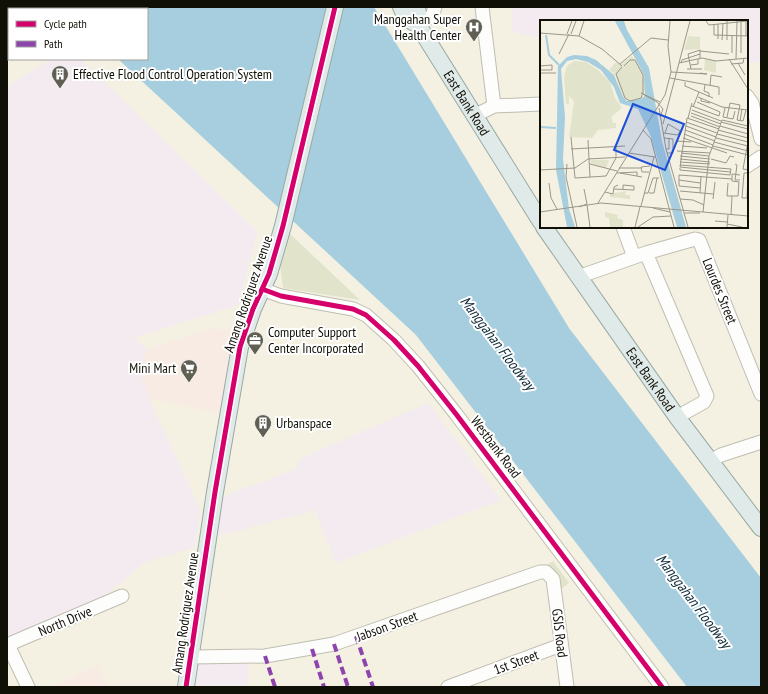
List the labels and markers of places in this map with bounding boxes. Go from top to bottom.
place label: Manggahan Super Health Center [374,10,461,44]
hospital icon: Manggahan Super Health Center [464,17,484,42]
building icon: Effective Flood Control Operation System [50,64,70,89]
place label: Effective Flood Control Operation System [73,65,272,83]
place label: Computer Support Center Incorporated [268,323,363,357]
office icon: Computer Support Center Incorporated [245,330,265,355]
supermarket icon: Mini Mart [179,358,199,383]
place label: Mini Mart [129,359,176,377]
building icon: Urbanspace [253,413,273,438]
place label: Urbanspace [276,414,332,432]

